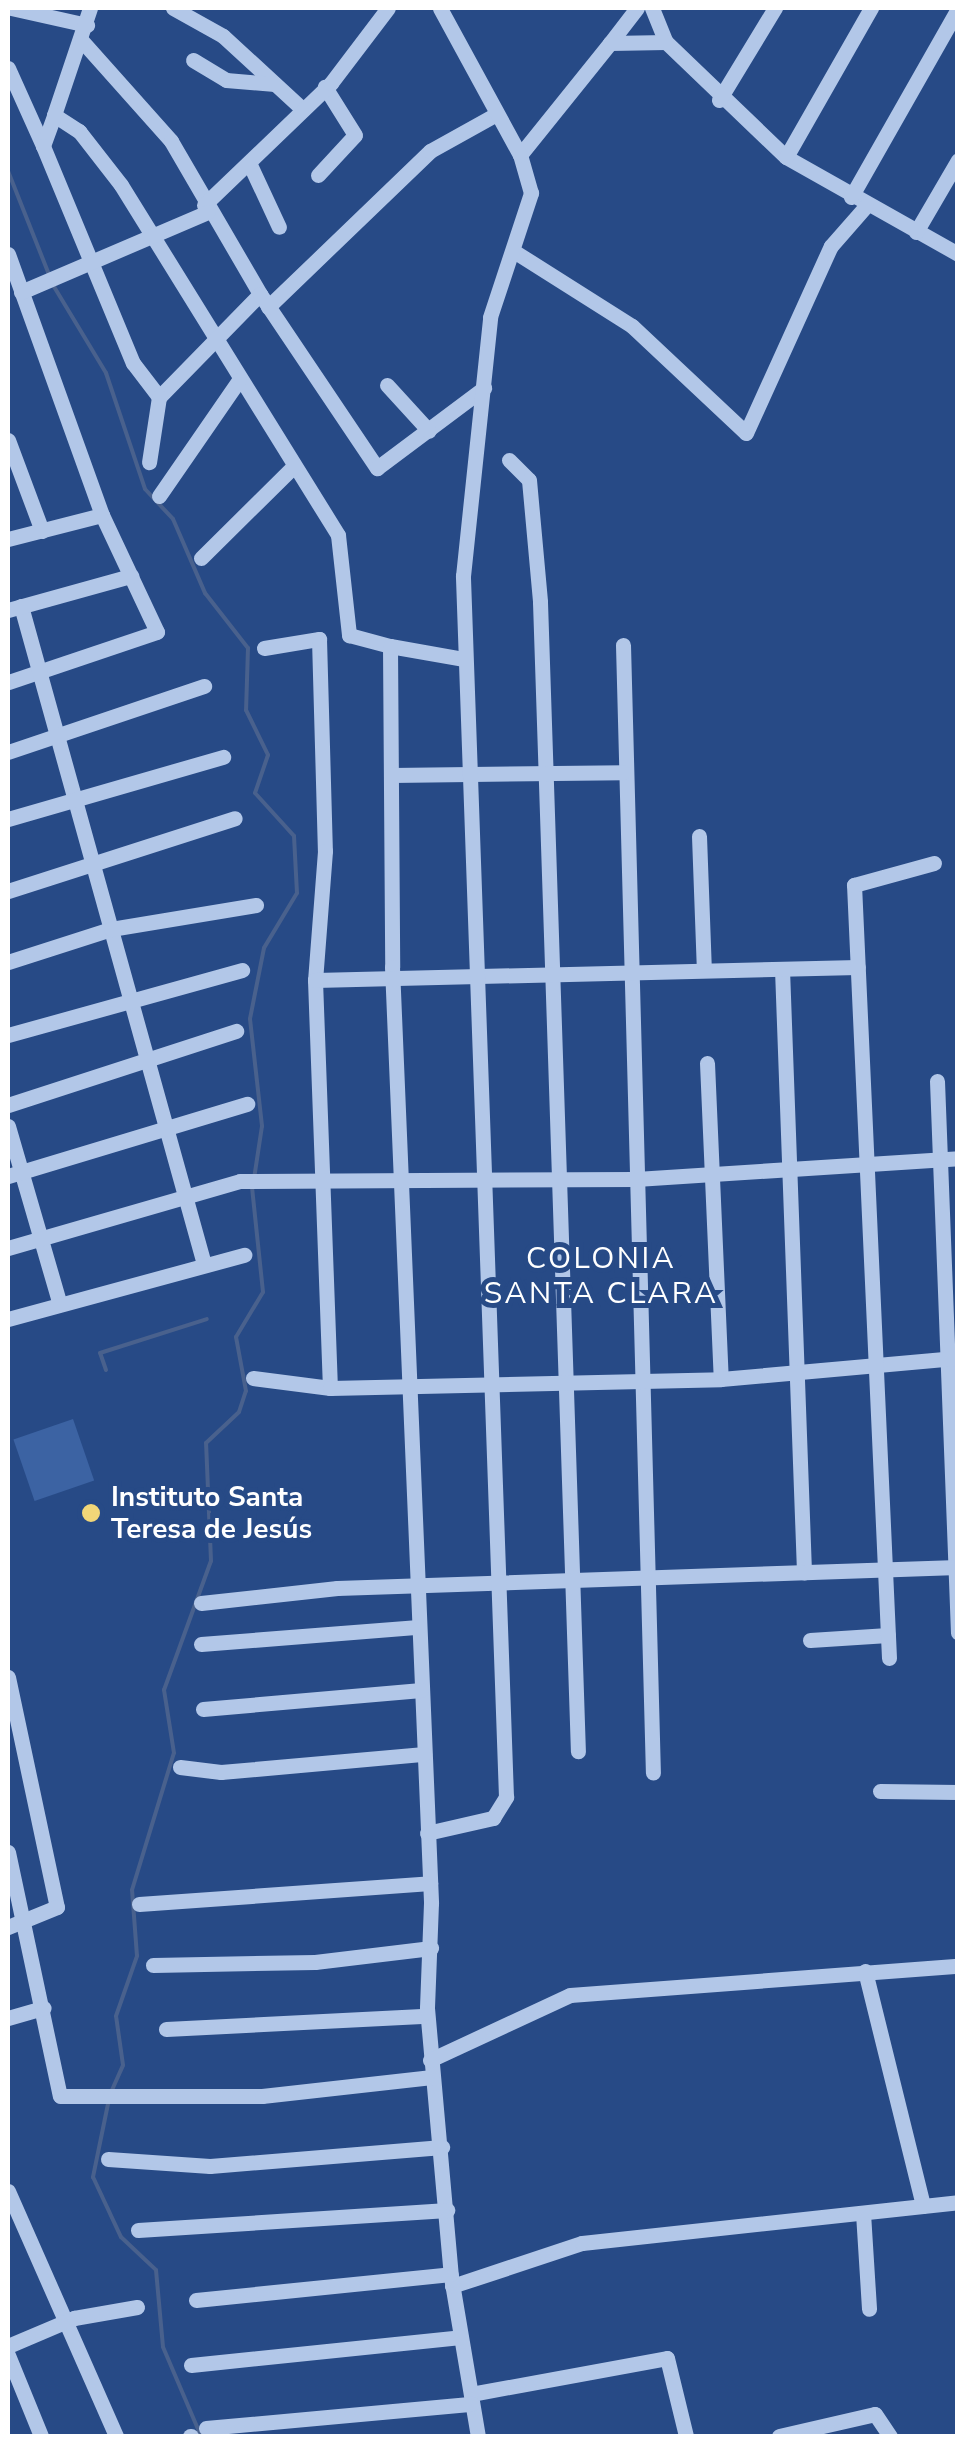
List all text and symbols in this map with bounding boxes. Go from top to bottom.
district label: COLONIA SANTA CLARA [484,1241,718,1312]
place label: Instituto Santa Teresa de Jesús [111,1480,312,1546]
marker: Instituto Santa Teresa de Jesús [80,1502,102,1524]

